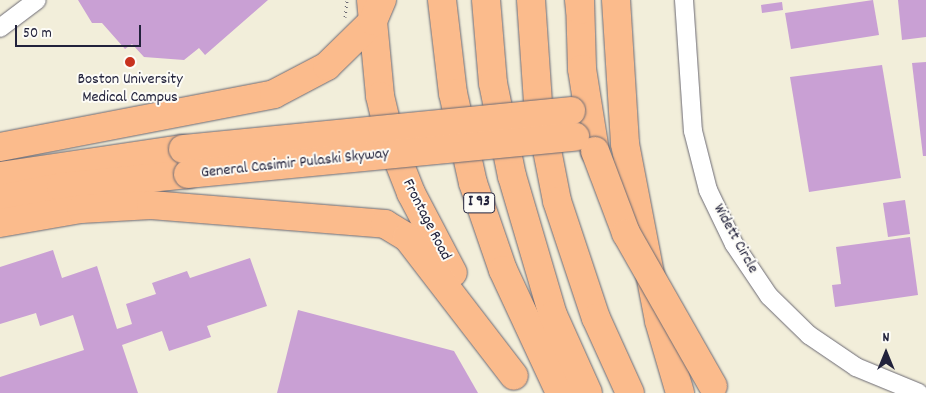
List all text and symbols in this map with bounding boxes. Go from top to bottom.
scale bar [18,15,144,47]
text: 50 m [23,23,52,45]
marker: Boston University Medical Campus [124,56,136,68]
place label: Boston University Medical Campus [77,70,183,108]
street label: General Casimir Pulaski Skyway [200,145,390,183]
street label: Frontage Road [397,176,455,264]
road number: I 93 [463,190,495,216]
street label: Widett Circle [708,201,762,277]
north arrow [861,328,911,378]
text: N [883,328,889,348]

